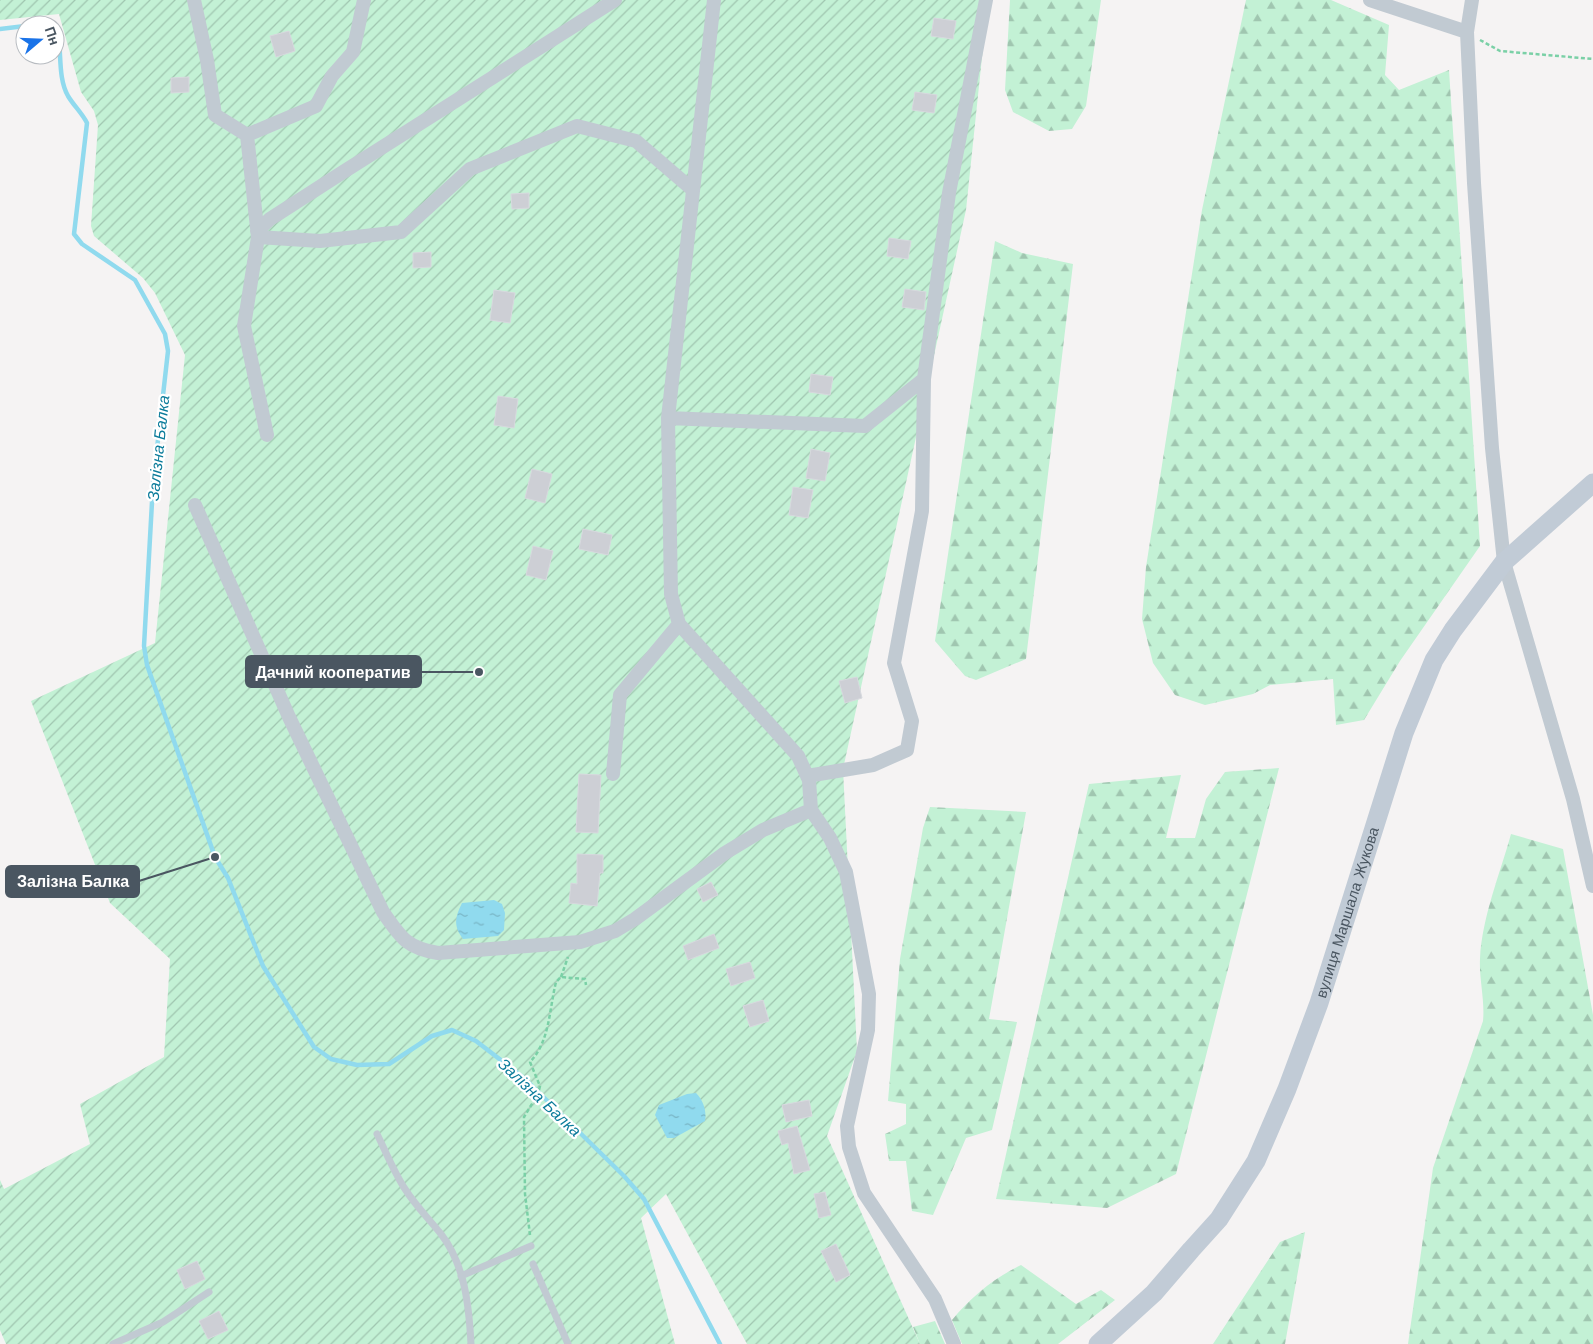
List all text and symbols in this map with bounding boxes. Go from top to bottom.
north arrow [15,15,65,65]
text: Пн [42,24,63,47]
water label: Залізна Балка [143,394,174,502]
callout: Дачний кооператив [246,656,421,687]
text: Дачний кооператив [255,663,411,682]
street label: вулиця Маршала Жукова [1312,824,1383,1000]
callout: Залізна Балка [6,866,139,897]
text: Залізна Балка [17,872,129,891]
water label: Залізна Балка [494,1054,585,1141]

